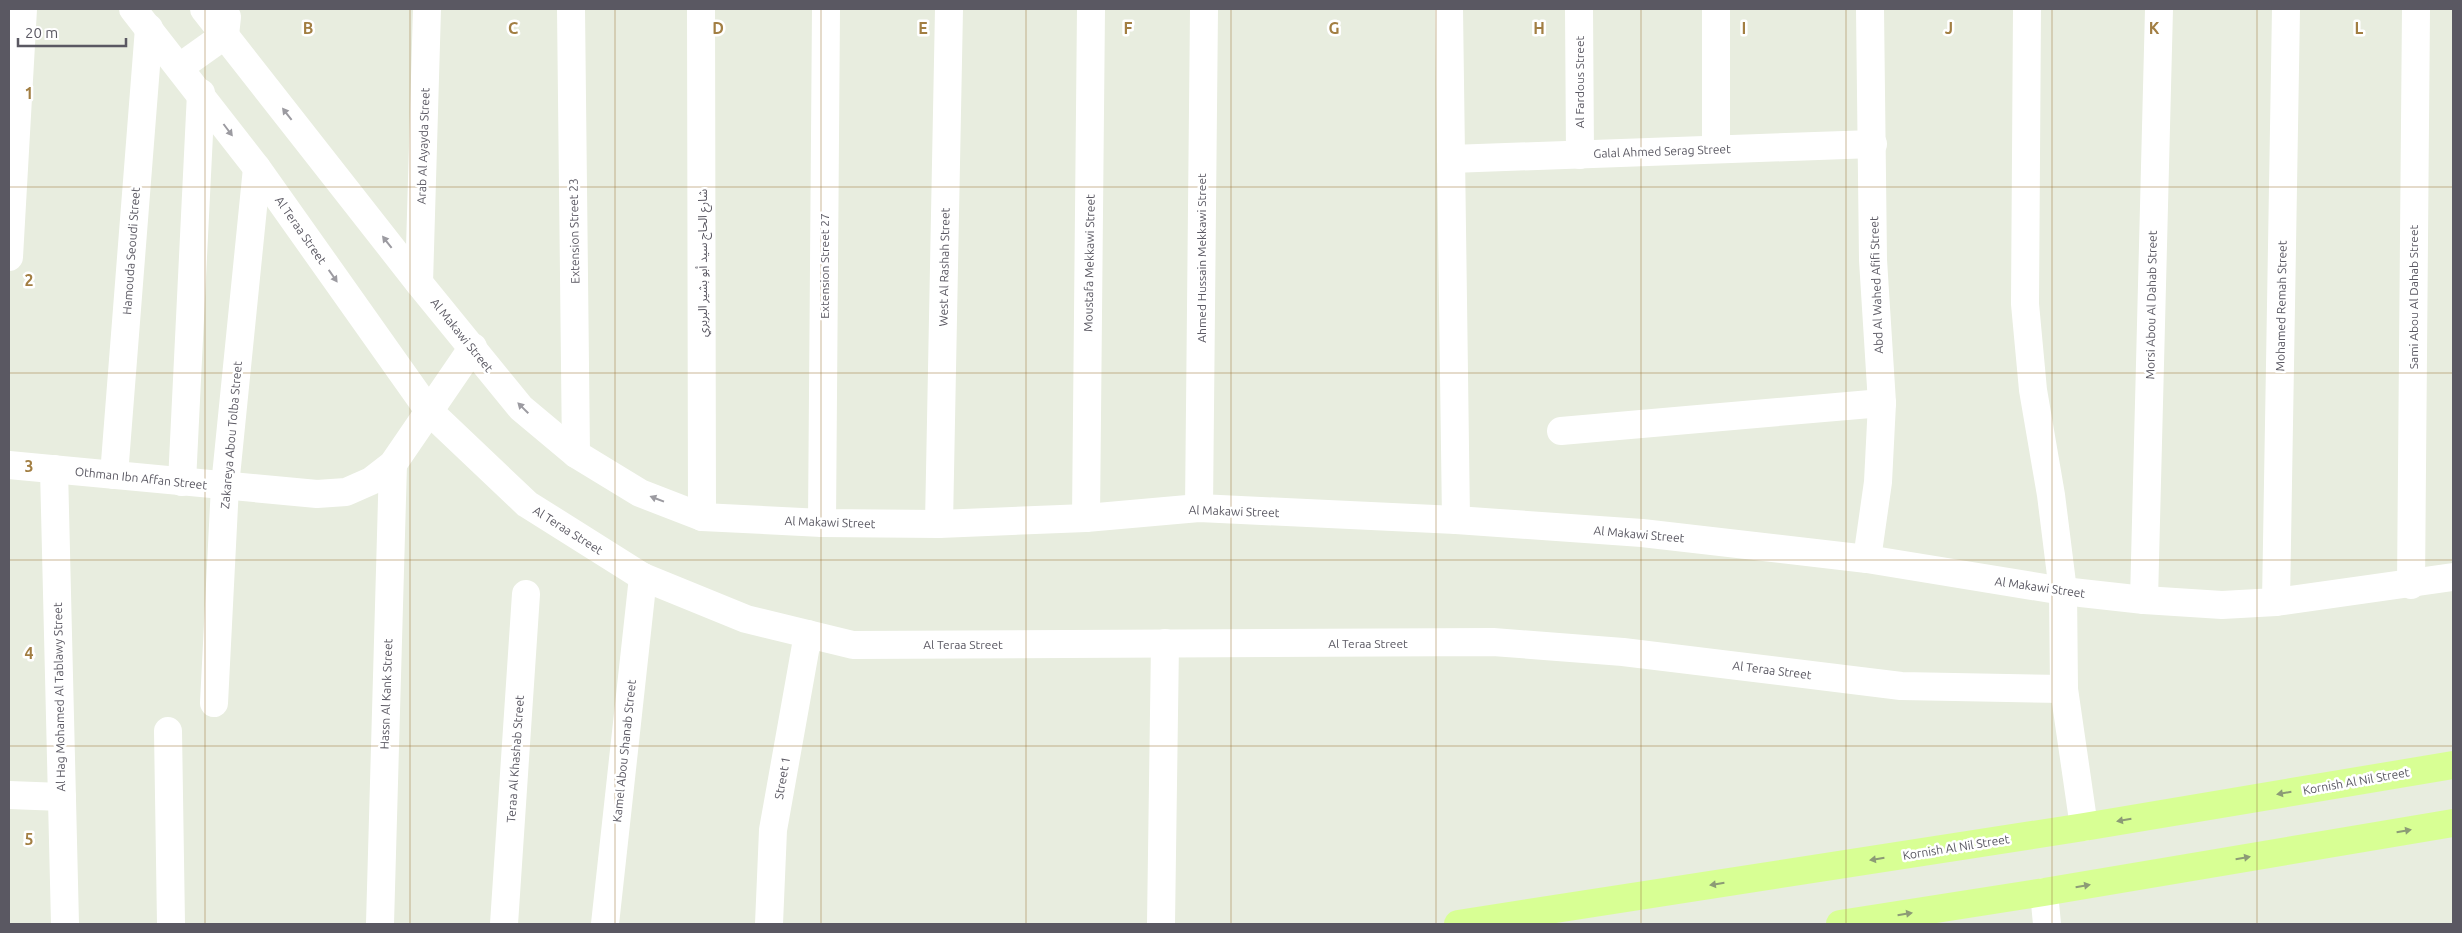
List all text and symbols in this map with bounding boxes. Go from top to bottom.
scale bar [18,15,125,47]
text: B [303,19,313,37]
text: C [508,19,518,37]
text: D [712,19,724,37]
text: E [918,19,928,37]
text: F [1124,19,1133,37]
text: G [1328,19,1340,37]
text: H [1533,19,1545,37]
text: I [1742,19,1746,37]
text: J [1945,19,1953,37]
text: K [2149,19,2160,37]
text: L [2355,19,2364,37]
text: 20 m [25,24,58,41]
street label: Al Fardous Street [1573,35,1586,128]
text: 1 [24,84,34,102]
street label: Arab Al Ayayda Street [414,87,432,205]
one-way arrow [282,107,292,121]
one-way arrow [223,123,234,136]
street label: Galal Ahmed Serag Street [1593,142,1731,160]
street label: Ahmed Hussain Mekkawi Street [1195,173,1208,343]
street label: Extension Street 23 [567,178,581,284]
street label: Hamouda Seoudi Street [120,187,142,315]
street label: شارع الحاج سيد أبو بشير البربري [695,189,712,337]
street label: Al Teraa Street [273,194,329,267]
street label: Moustafa Mekkawi Street [1081,194,1097,332]
street label: West Al Rashah Street [936,207,952,327]
street label: Extension Street 27 [818,213,831,319]
street label: Abd Al Wahed Afifi Street [1867,216,1885,354]
street label: Sami Abou Al Dahab Street [2407,224,2420,369]
street label: Morsi Abou Al Dahab Street [2143,230,2159,380]
one-way arrow [382,236,393,249]
street label: Mohamed Remah Street [2273,240,2289,372]
one-way arrow [328,269,338,283]
text: 2 [24,271,34,289]
street label: Al Makawi Street [428,296,496,375]
street label: Zakareya Abou Tolba Street [218,360,244,509]
one-way arrow [517,402,529,414]
text: 3 [24,457,34,475]
street label: Othman Ibn Affan Street [74,465,208,491]
one-way arrow [649,495,664,503]
street label: Al Teraa Street [531,503,605,557]
street label: Al Makawi Street [1188,503,1280,519]
street label: Al Makawi Street [784,514,876,530]
street label: Al Makawi Street [1593,524,1685,544]
street label: Al Makawi Street [1994,574,2086,600]
street label: Al Hag Mohamed Al Tablawy Street [51,602,67,792]
street label: Al Teraa Street [1328,637,1408,650]
street label: Hassn Al Kank Street [378,638,394,750]
street label: Al Teraa Street [923,638,1003,651]
text: 4 [24,644,34,662]
street label: Al Teraa Street [1732,659,1813,681]
street label: Kamel Abou Shanab Street [610,679,638,823]
street label: Teraa Al Khashab Street [504,694,526,823]
street label: Street 1 [772,756,792,800]
street label: Kornish Al Nil Street [2302,765,2411,797]
one-way arrow [2276,790,2292,798]
one-way arrow [2116,816,2132,824]
one-way arrow [2396,827,2412,835]
text: 5 [24,830,34,848]
street label: Kornish Al Nil Street [1902,832,2011,862]
one-way arrow [2236,854,2252,862]
one-way arrow [1869,855,1885,863]
one-way arrow [1708,880,1724,888]
one-way arrow [2076,881,2092,889]
one-way arrow [1898,910,1914,918]

